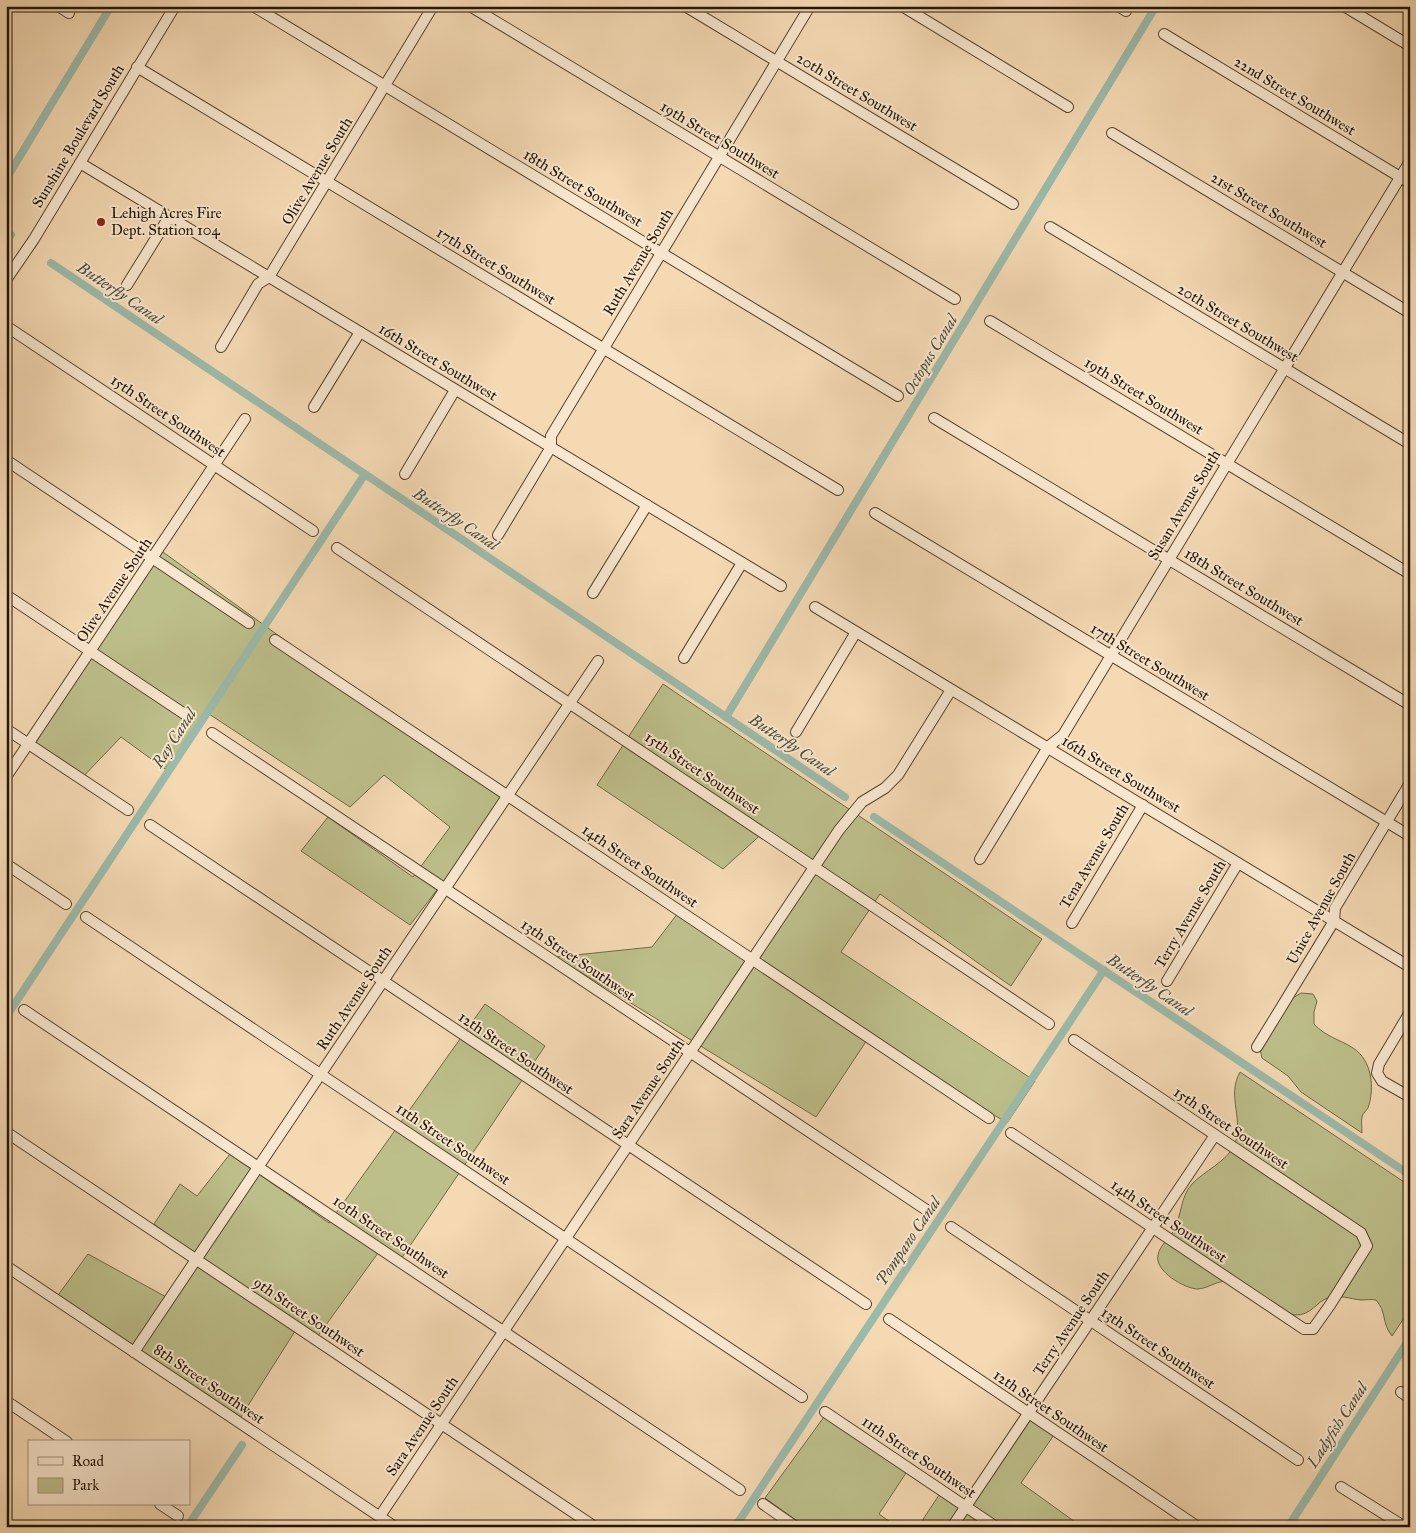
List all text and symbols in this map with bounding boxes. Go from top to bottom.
street label: 20th Street Southwest [793,49,921,136]
street label: 22nd Street Southwest [1231,53,1360,140]
street label: Sunshine Boulevard South [28,61,128,211]
street label: 19th Street Southwest [657,97,783,183]
street label: Olive Avenue South [278,113,357,228]
street label: 18th Street Southwest [520,145,646,231]
street label: 21st Street Southwest [1208,168,1331,252]
place label: Lehigh Acres Fire Dept. Station 104 [111,204,222,239]
street label: Ruth Avenue South [599,205,677,319]
marker: Lehigh Acres Fire Dept. Station 104 [95,216,107,228]
street label: 17th Street Southwest [433,223,559,309]
water label: Butterfly Canal [72,257,168,331]
street label: 20th Street Southwest [1174,280,1302,367]
water label: Octopus Canal [899,310,963,399]
street label: 16th Street Southwest [375,319,501,405]
street label: 19th Street Southwest [1081,353,1207,439]
street label: 15th Street Southwest [107,371,229,461]
street label: Susan Avenue South [1144,446,1224,564]
water label: Butterfly Canal [408,483,504,557]
street label: Olive Avenue South [72,534,156,646]
street label: 18th Street Southwest [1181,544,1307,630]
street label: 17th Street Southwest [1087,619,1213,705]
water label: Ray Canal [147,703,201,772]
water label: Butterfly Canal [744,709,840,783]
street label: 15th Street Southwest [641,728,763,818]
street label: 16th Street Southwest [1058,731,1184,817]
street label: Tena Avenue South [1056,800,1133,912]
street label: 14th Street Southwest [579,820,702,912]
street label: Unice Avenue South [1283,848,1360,967]
street label: Terry Avenue South [1151,856,1230,971]
street label: 13th Street Southwest [517,915,639,1005]
street label: Ruth Avenue South [313,942,396,1053]
water label: Butterfly Canal [1102,949,1198,1023]
street label: 12th Street Southwest [455,1008,578,1099]
street label: Sara Avenue South [608,1035,688,1142]
street label: 15th Street Southwest [1170,1083,1292,1173]
street label: 11th Street Southwest [393,1099,514,1189]
street label: 14th Street Southwest [1108,1175,1231,1267]
street label: 10th Street Southwest [329,1191,453,1283]
water label: Pompano Canal [871,1192,946,1289]
street label: Terry Avenue South [1029,1266,1113,1379]
street label: 9th Street Southwest [250,1273,368,1361]
street label: 13th Street Southwest [1097,1303,1219,1393]
street label: 8th Street Southwest [150,1340,268,1428]
street label: 12th Street Southwest [990,1366,1113,1457]
street label: Sara Avenue South [382,1372,462,1479]
water label: Ladyfish Canal [1302,1378,1372,1472]
street label: 11th Street Southwest [859,1412,980,1502]
legend [28,1440,190,1506]
text: Road [72,1452,104,1470]
text: Park [72,1476,99,1494]

